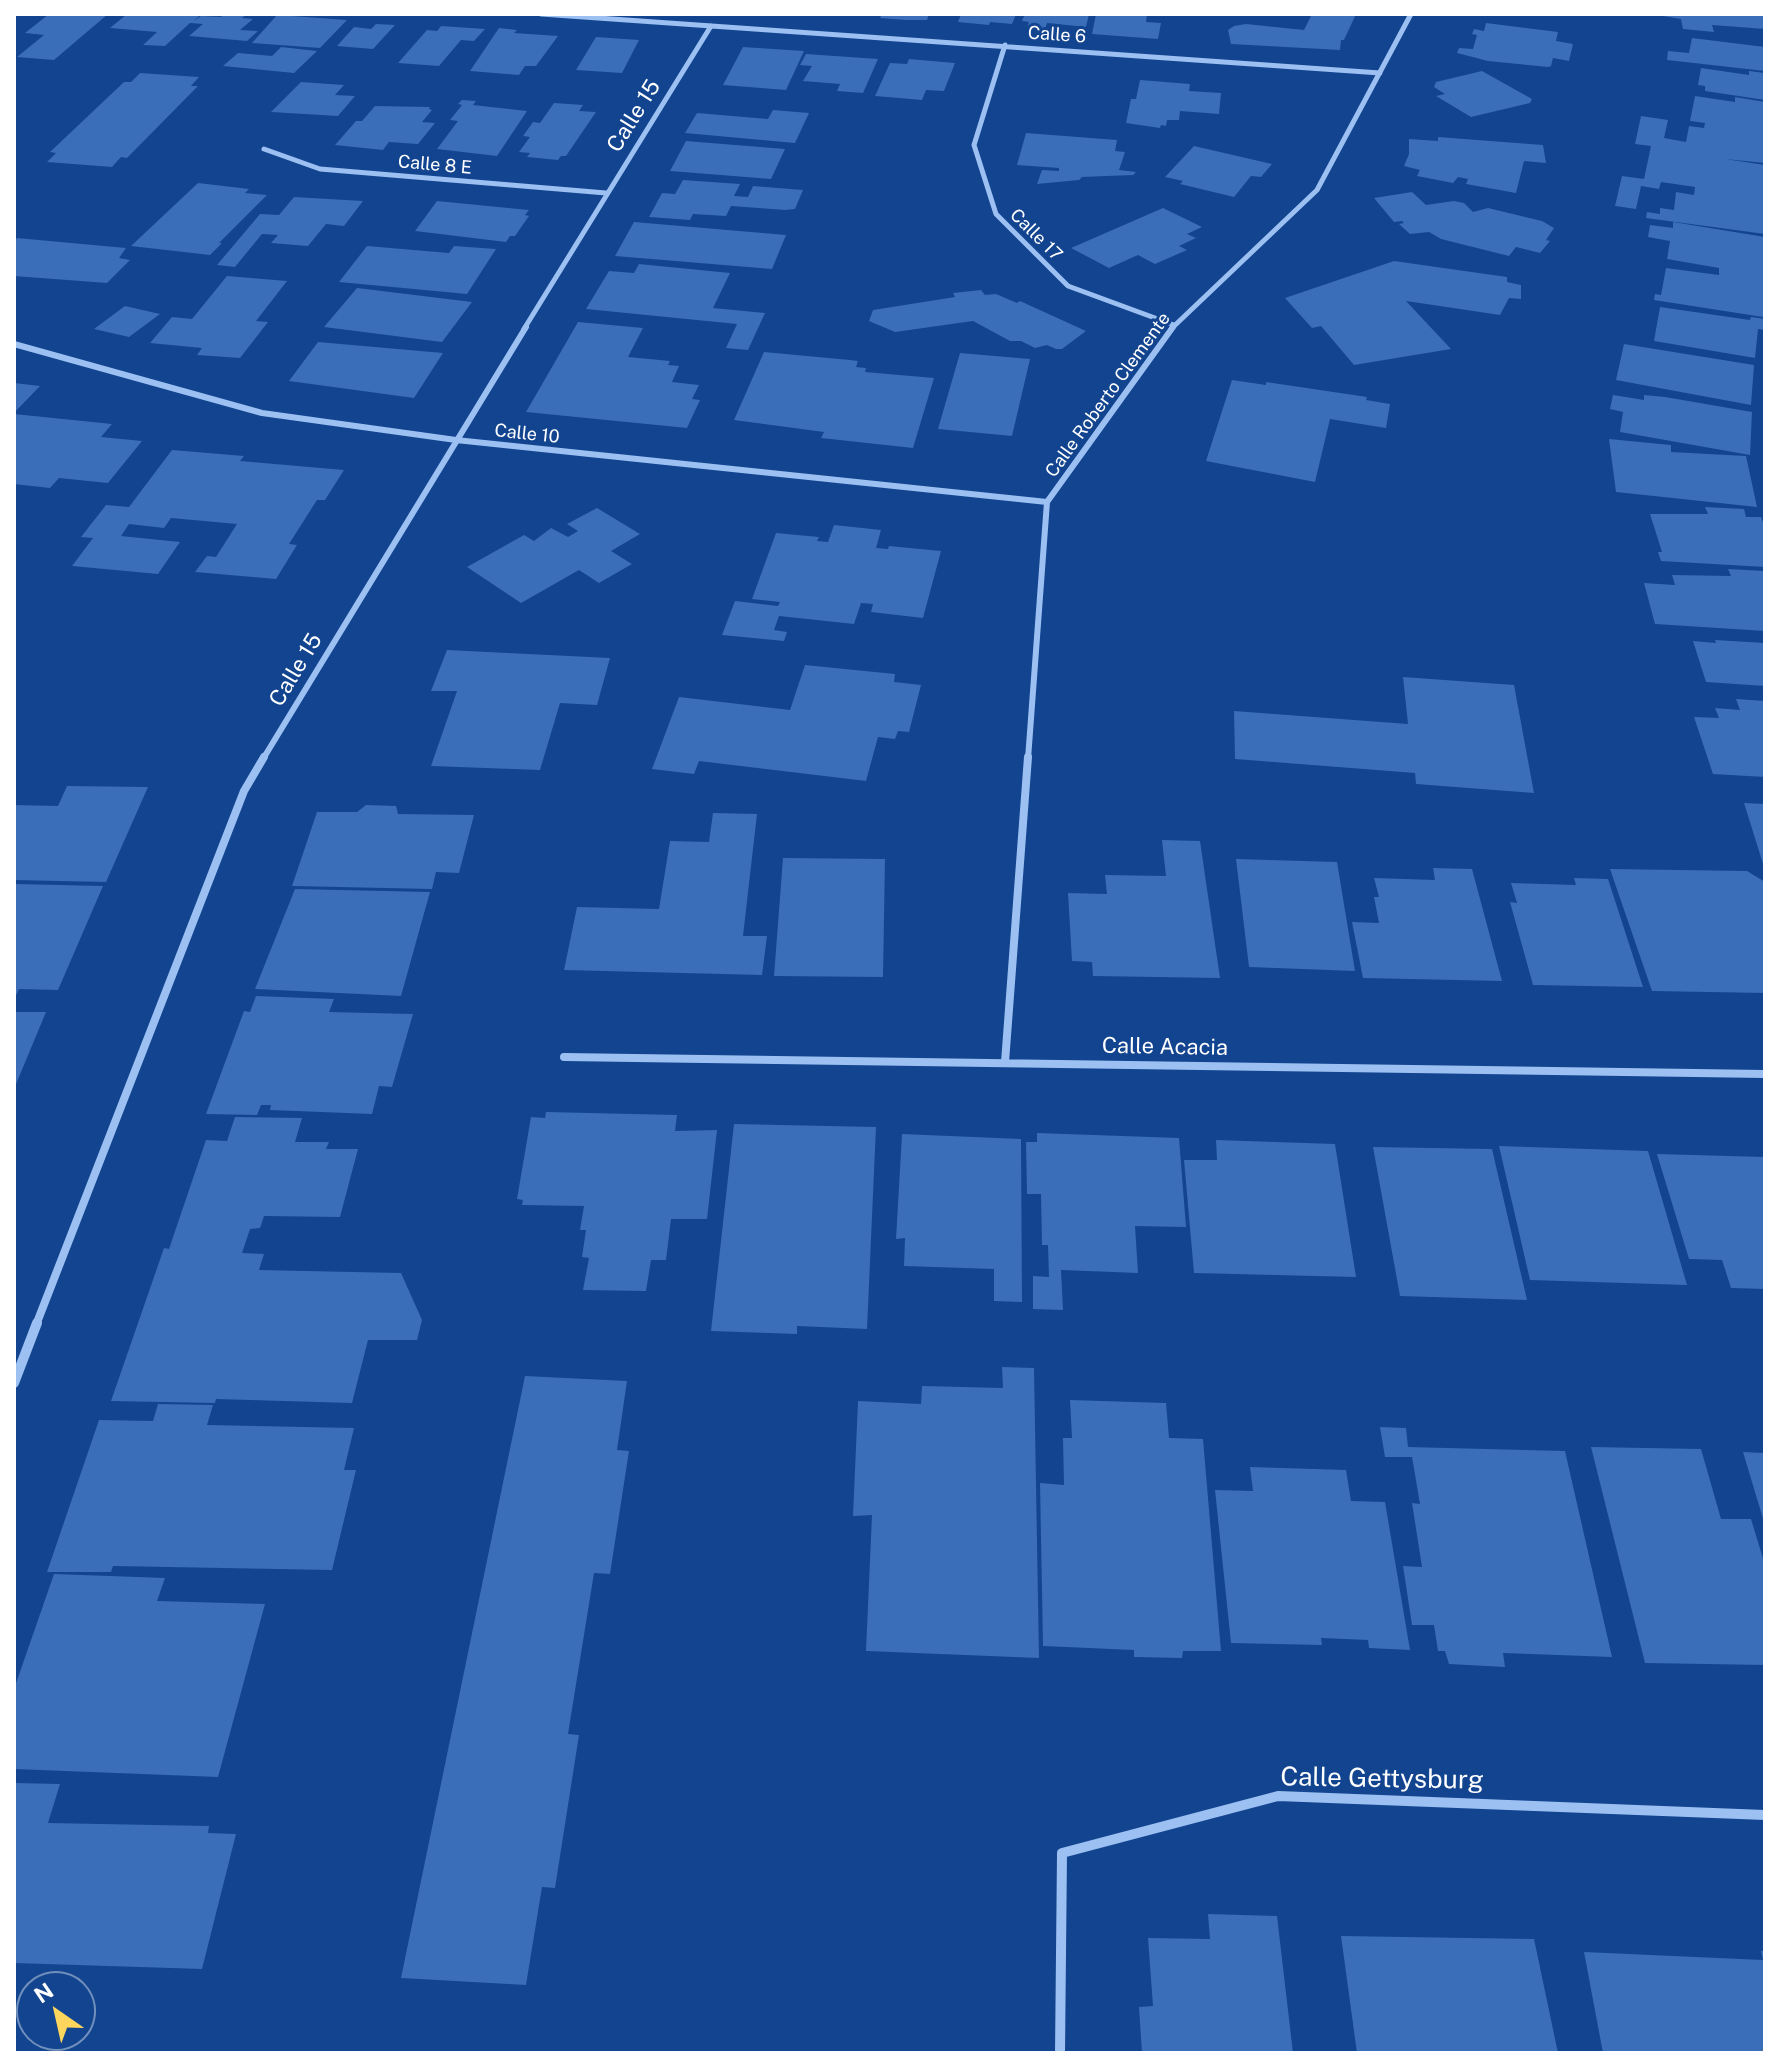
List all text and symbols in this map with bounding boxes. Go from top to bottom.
street label: Calle 6 [1027,22,1087,48]
street label: Calle 15 [601,75,667,157]
street label: Calle 8 E [397,151,473,179]
street label: Calle 17 [1005,204,1067,266]
street label: Calle Roberto Clemente [1041,308,1175,482]
street label: Calle 10 [493,420,561,448]
street label: Calle 15 [264,629,328,711]
street label: Calle Acacia [1102,1033,1228,1061]
street label: Calle Gettysburg [1280,1762,1484,1796]
north arrow [16,1971,96,2051]
text: N [29,1977,58,2008]

